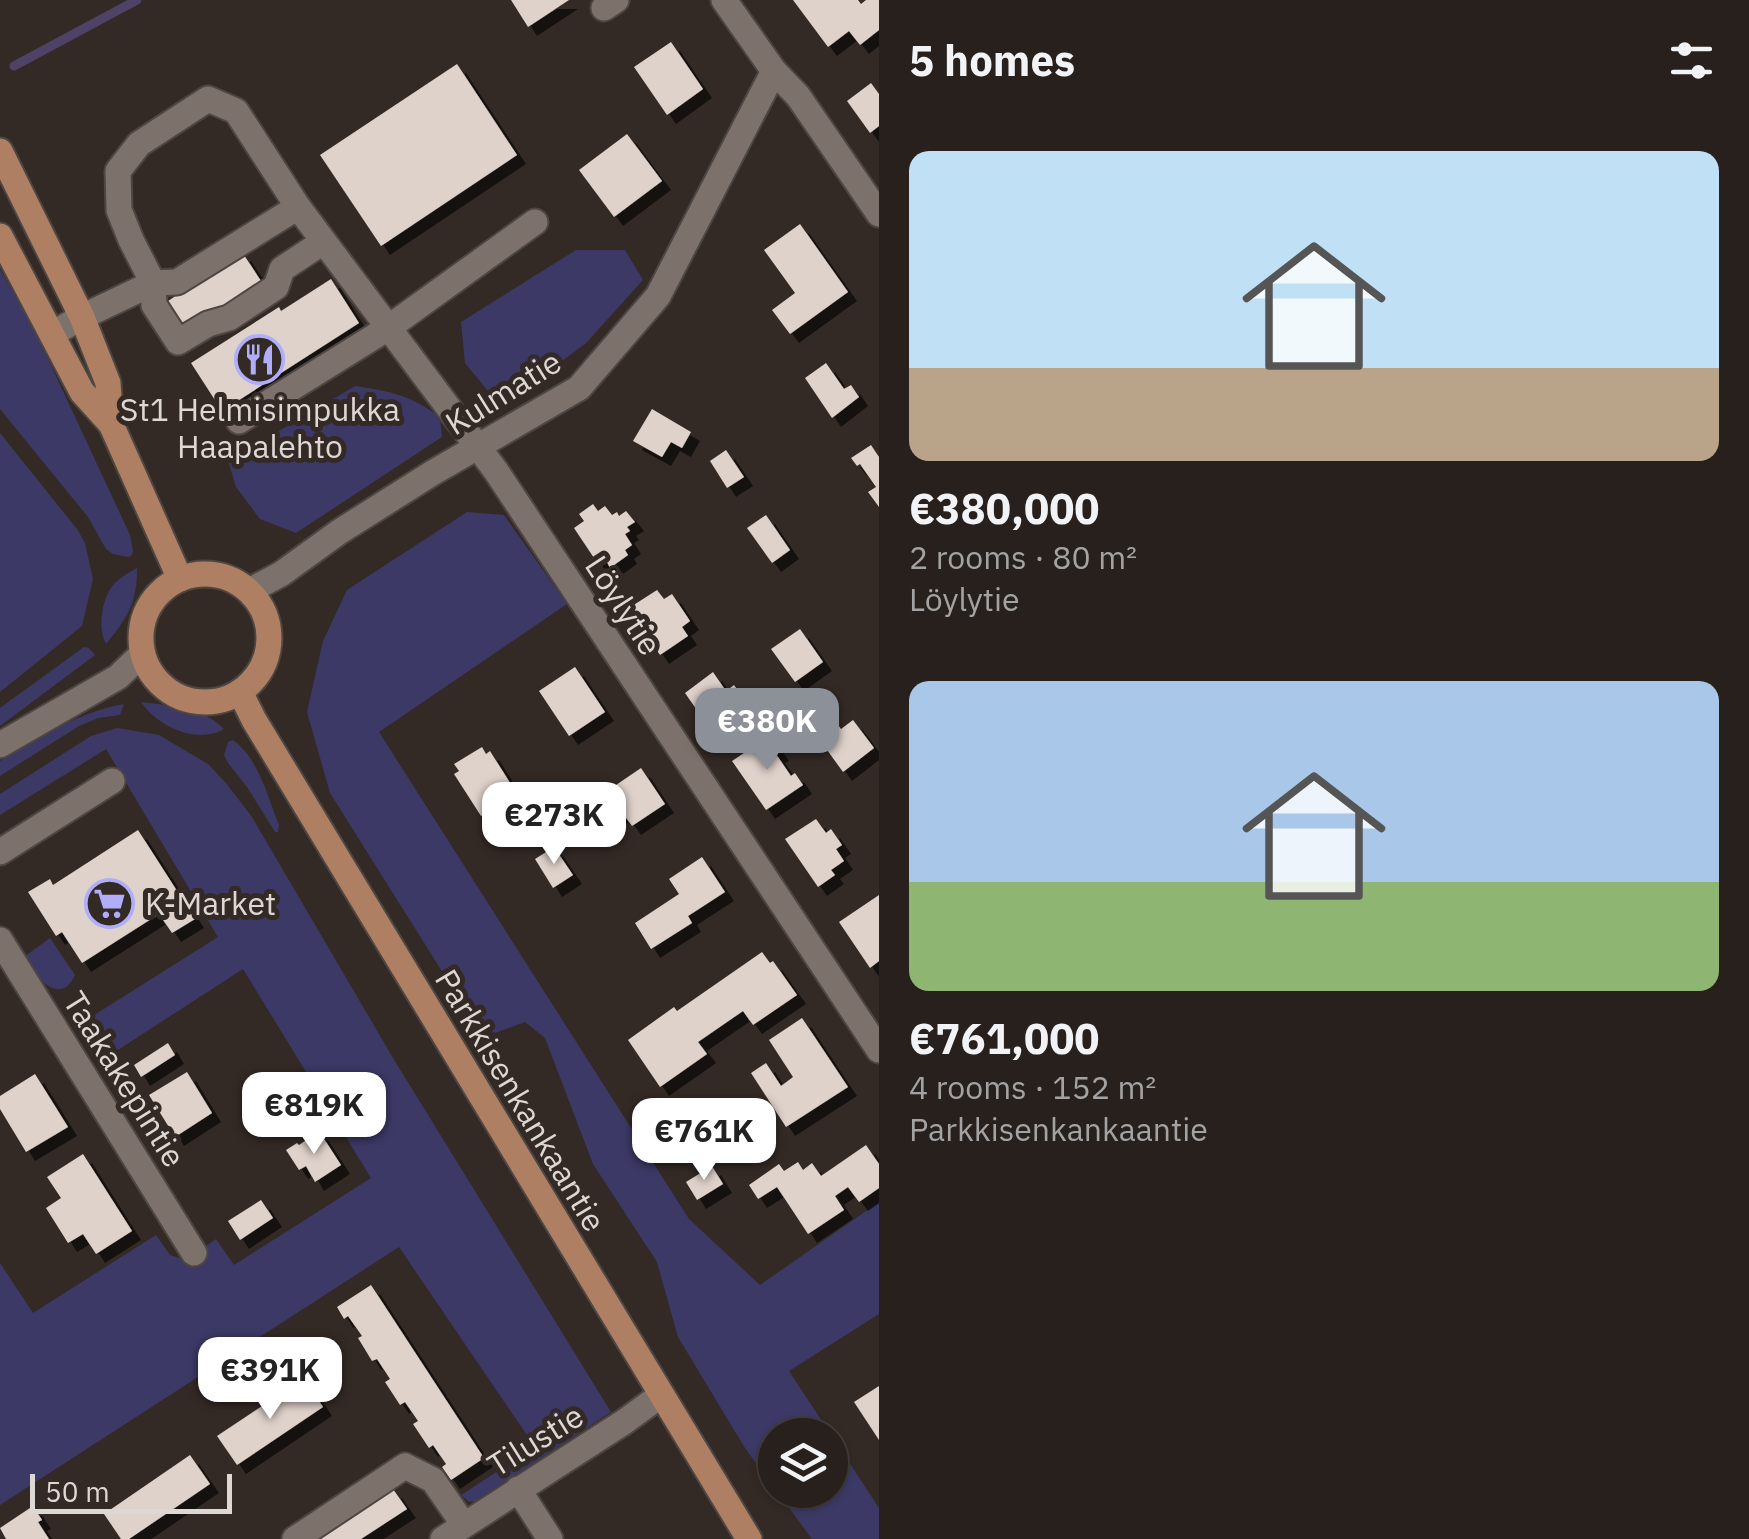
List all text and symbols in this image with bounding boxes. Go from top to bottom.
text: 5 homes [909,33,1075,88]
icon: filters [1664,33,1719,88]
icon: home [1224,216,1404,396]
restaurant icon: St1 Helmisimpukka Haapalehto [234,333,286,385]
street label: Kulmatie [437,340,569,444]
place label: St1 Helmisimpukka Haapalehto [120,388,400,467]
text: €380,000 [909,481,1100,536]
text: 2 rooms · 80 m² [909,536,1137,578]
street label: Löylytie [576,547,672,663]
text: Löylytie [909,578,1020,620]
pin: €380K [697,688,837,773]
text: €380K [717,699,817,741]
icon: home [1224,746,1404,926]
pin: €273K [484,782,624,867]
text: €273K [504,793,604,835]
supermarket icon: K-Market [84,877,136,929]
place label: K-Market [145,882,276,924]
street label: Parkkisenkankaantie [426,961,616,1239]
street label: Taakakepintie [54,983,196,1175]
text: €761,000 [909,1011,1100,1066]
text: 4 rooms · 152 m² [909,1066,1156,1108]
pin: €819K [244,1072,384,1157]
text: €819K [264,1083,364,1125]
pin: €761K [634,1098,774,1183]
text: Parkkisenkankaantie [909,1108,1208,1150]
text: €761K [654,1109,754,1151]
pin: €391K [200,1337,340,1422]
text: €391K [220,1348,320,1390]
street label: Tilustie [479,1394,591,1486]
map controls [758,1418,848,1508]
button: layers [758,1418,848,1508]
scale bar [30,1469,232,1514]
text: 50 m [45,1473,110,1510]

